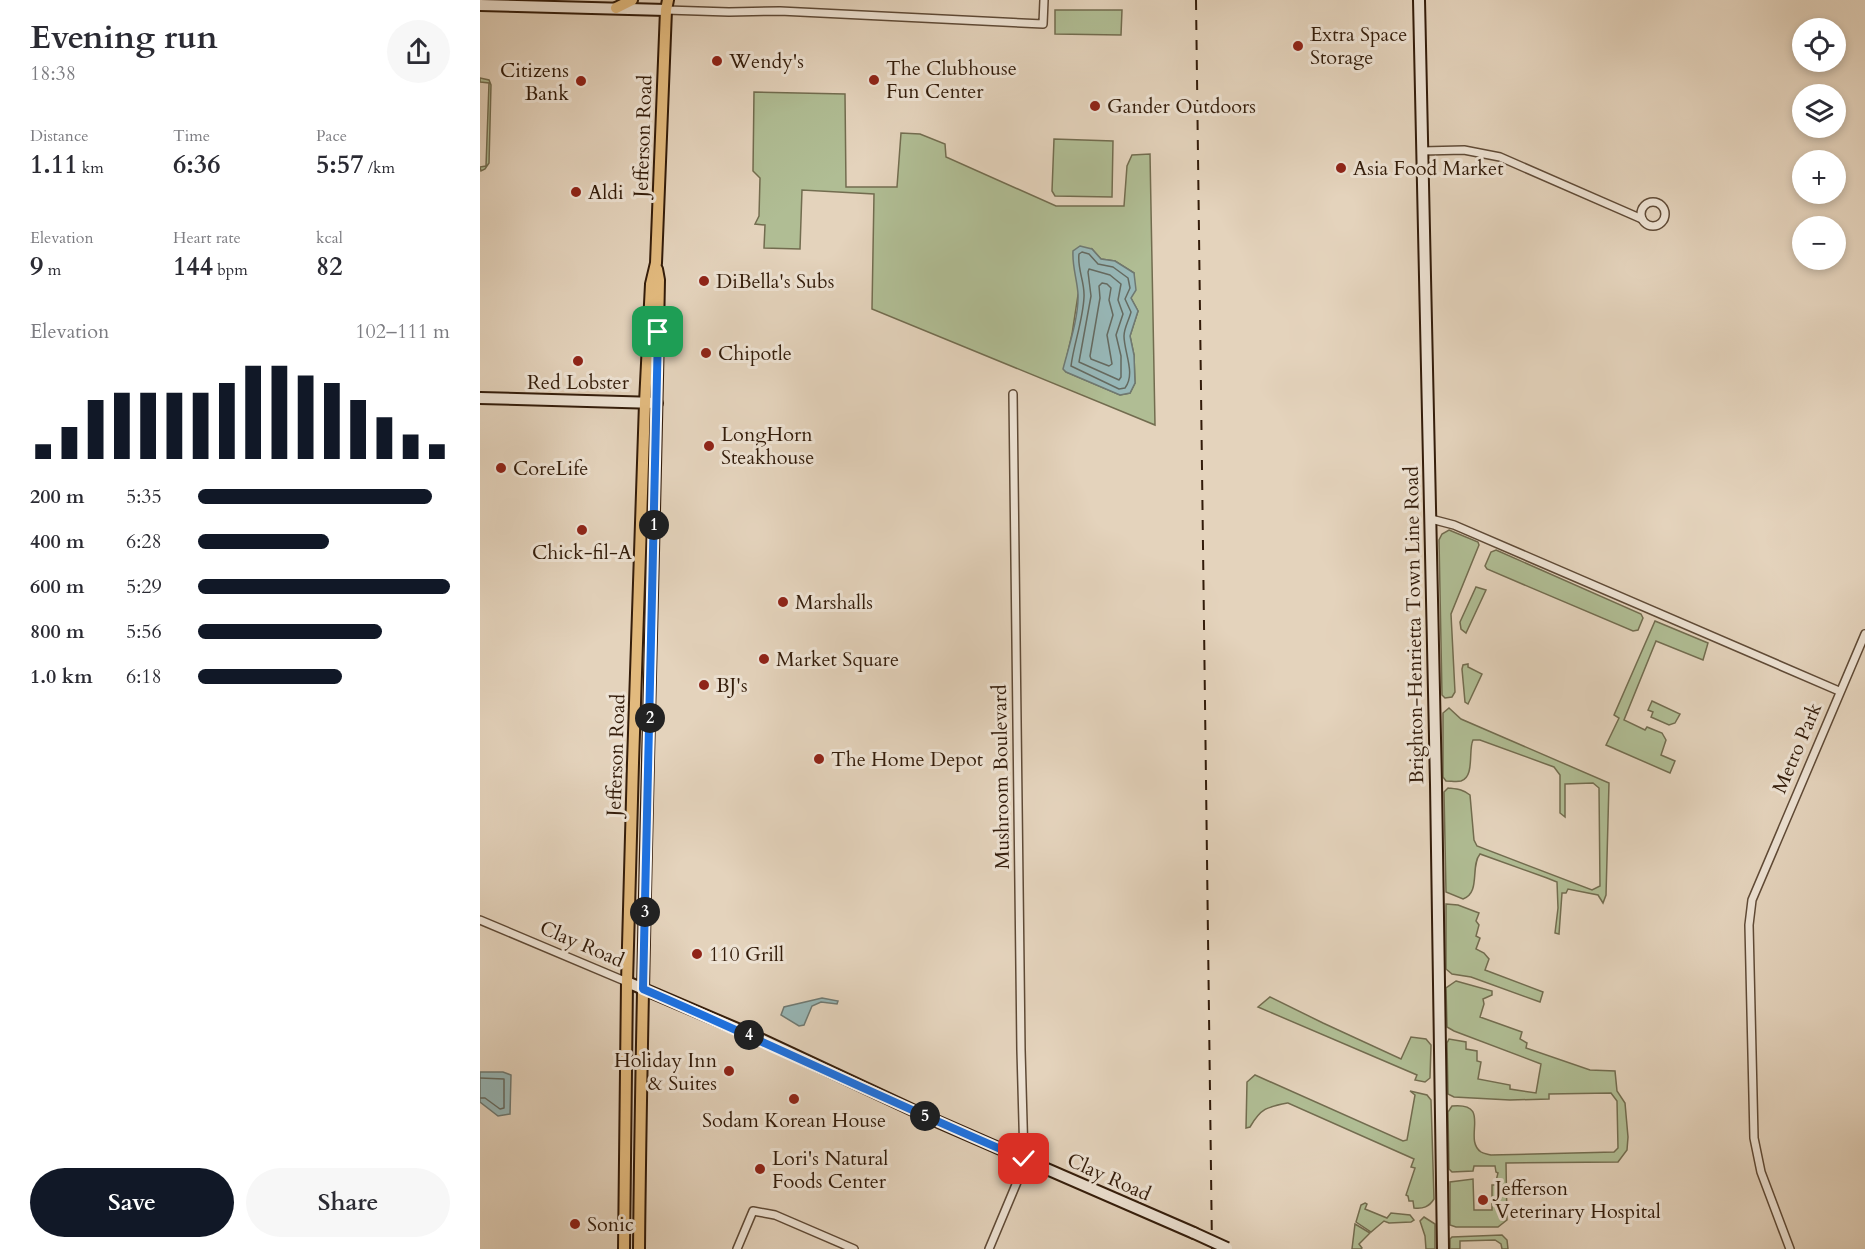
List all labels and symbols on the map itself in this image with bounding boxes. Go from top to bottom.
place label: Extra Space Storage [1310,21,1407,71]
marker: Extra Space Storage [1291,39,1305,53]
place label: Wendy's [728,48,804,75]
marker: Wendy's [710,54,724,68]
place label: The Clubhouse Fun Center [886,55,1017,105]
place label: Citizens Bank [500,57,569,107]
marker: The Clubhouse Fun Center [867,73,881,87]
marker: Citizens Bank [574,74,588,88]
street label: Jefferson Road [627,74,659,201]
place label: Gander Outdoors [1107,93,1256,120]
marker: Gander Outdoors [1088,99,1102,113]
place label: Asia Food Market [1353,155,1504,182]
marker: Asia Food Market [1334,161,1348,175]
place label: Aldi [588,179,624,206]
marker: Aldi [569,185,583,199]
place label: DiBella's Subs [716,268,834,295]
marker: DiBella's Subs [697,274,711,288]
pin [632,306,683,357]
place label: Chipotle [718,340,792,367]
marker: Chipotle [699,346,713,360]
marker: Red Lobster [571,354,585,368]
place label: Red Lobster [527,369,630,396]
place label: LongHorn Steakhouse [721,421,814,471]
marker: LongHorn Steakhouse [702,439,716,453]
place label: CoreLife [513,455,588,482]
marker: CoreLife [494,461,508,475]
street label: Brighton-Henrietta Town Line Road [1398,466,1430,784]
pin: 1 [639,510,669,540]
marker: Chick-fil-A [575,523,589,537]
place label: Chick-fil-A [532,539,633,566]
place label: Marshalls [795,589,873,616]
marker: Marshalls [776,595,790,609]
place label: Market Square [776,646,899,673]
marker: Market Square [757,652,771,666]
place label: BJ's [716,672,748,699]
marker: BJ's [697,678,711,692]
street label: Mushroom Boulevard [986,684,1016,870]
street label: Jefferson Road [600,693,632,820]
street label: Metro Park [1766,698,1828,798]
pin: 2 [635,703,665,733]
place label: The Home Depot [831,746,984,773]
marker: The Home Depot [812,752,826,766]
pin: 3 [630,897,660,927]
street label: Clay Road [536,914,629,974]
place label: 110 Grill [709,941,784,968]
marker: 110 Grill [690,947,704,961]
pin: 4 [734,1020,764,1050]
place label: Holiday Inn & Suites [614,1047,718,1097]
marker: Holiday Inn & Suites [722,1064,736,1078]
marker: Sodam Korean House [787,1092,801,1106]
pin: 5 [910,1101,940,1131]
place label: Sodam Korean House [702,1107,886,1134]
pin [998,1133,1049,1184]
place label: Lori's Natural Foods Center [772,1145,888,1195]
street label: Clay Road [1063,1147,1155,1208]
marker: Lori's Natural Foods Center [753,1162,767,1176]
place label: Jefferson Veterinary Hospital [1492,1175,1661,1225]
marker: Jefferson Veterinary Hospital [1476,1193,1490,1207]
place label: Sonic [587,1211,634,1238]
marker: Sonic [568,1217,582,1231]

